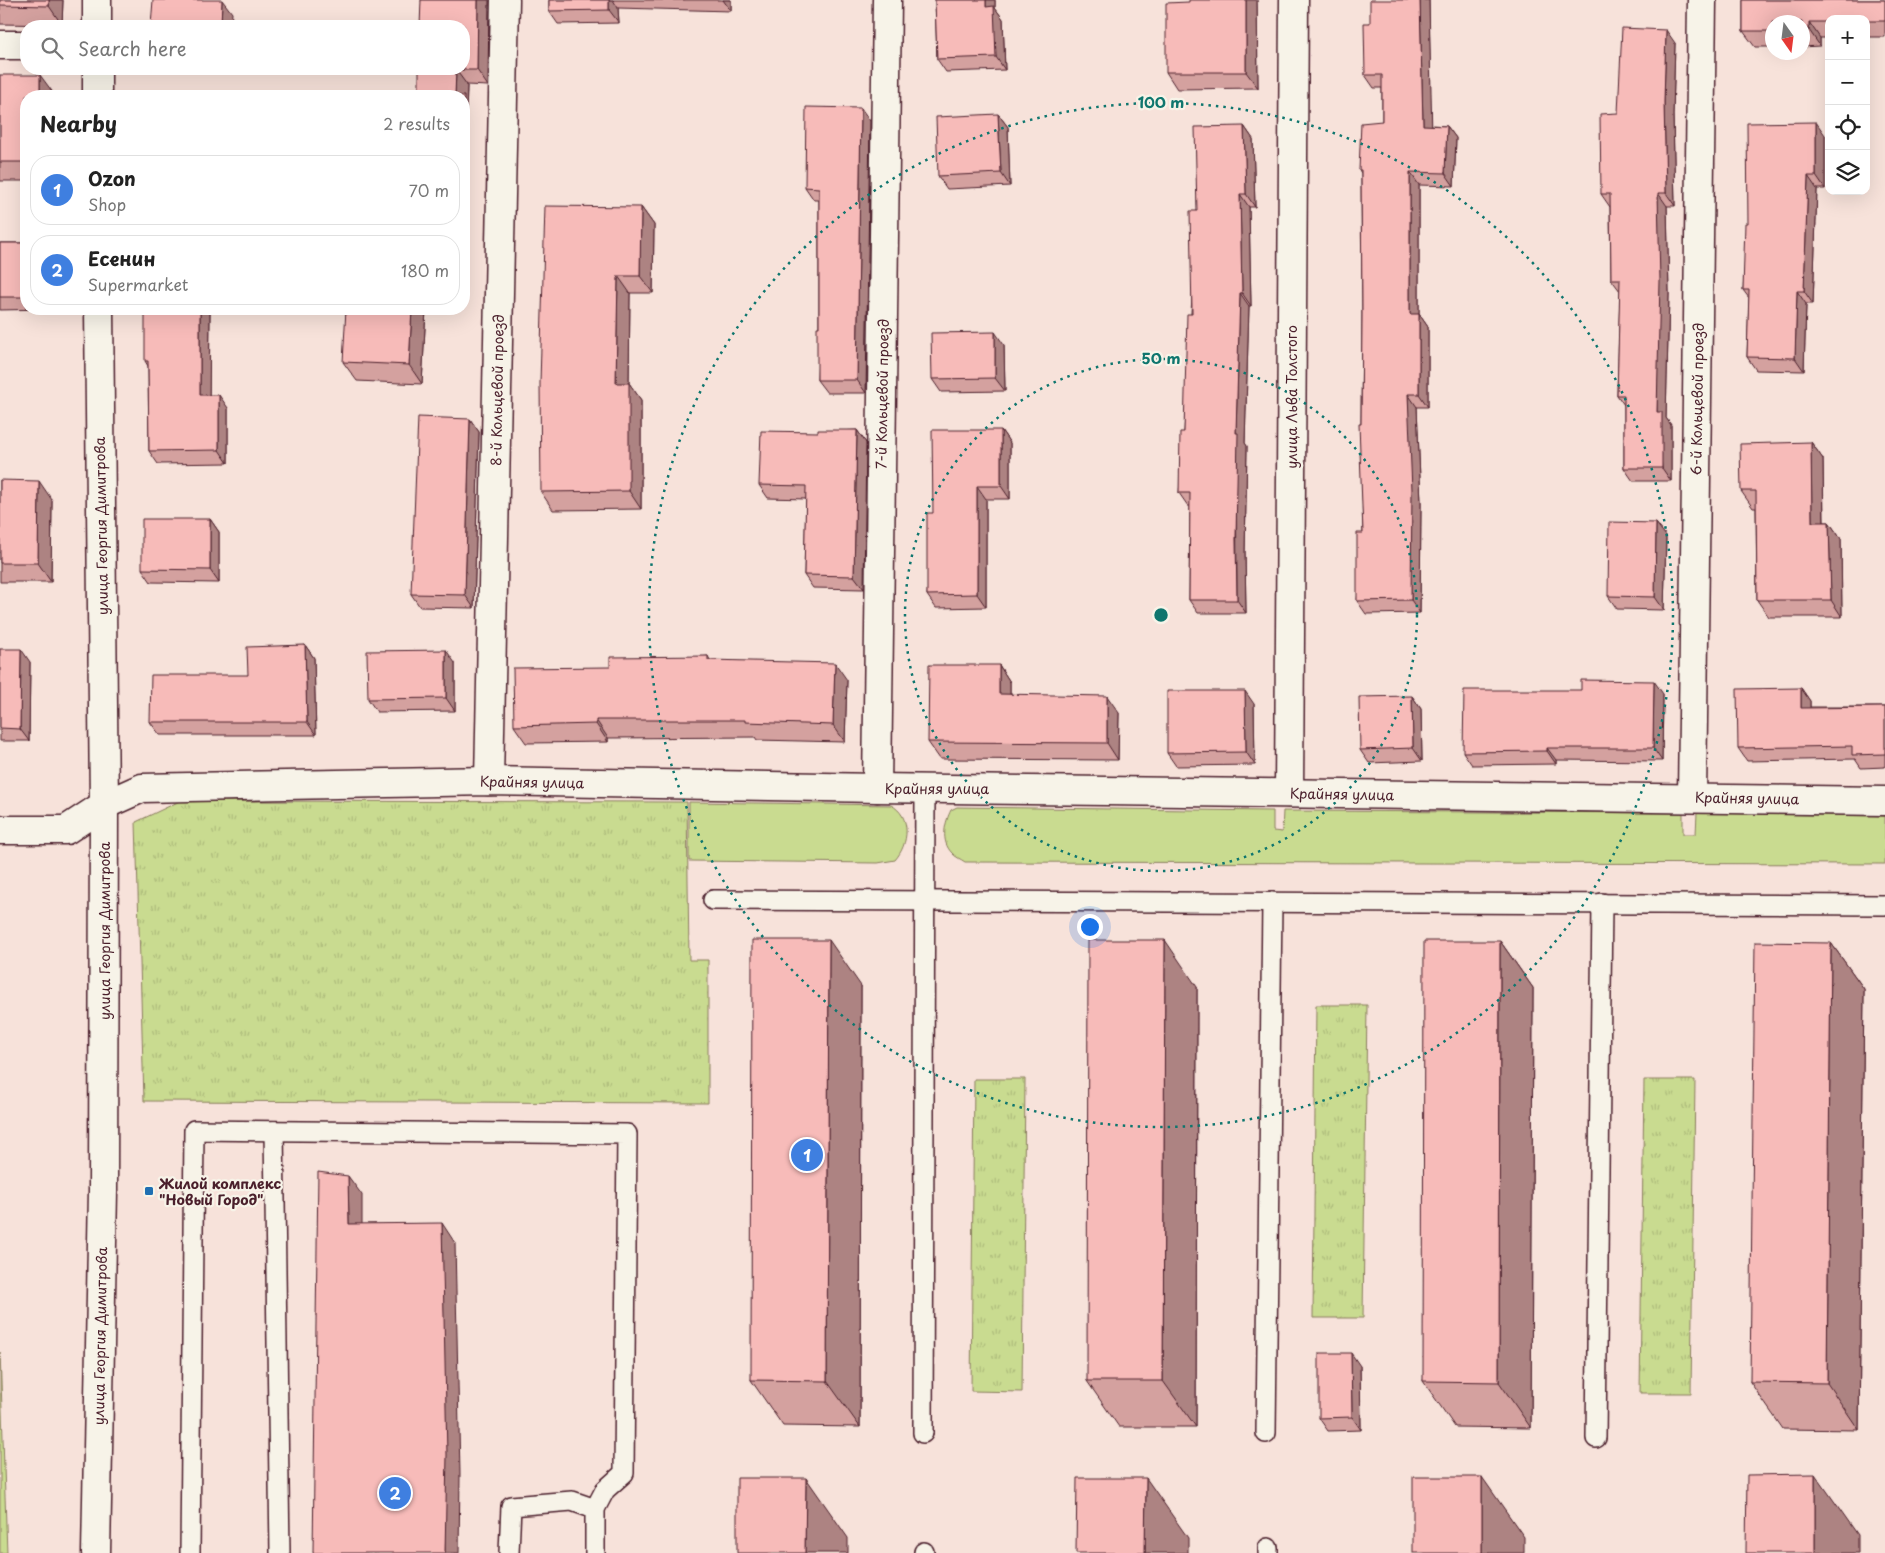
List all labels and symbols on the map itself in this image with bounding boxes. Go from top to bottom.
north arrow [1765,15,1810,60]
text: 100 m [1138,90,1184,113]
street label: 8-й Кольцевой проезд [485,314,509,466]
street label: 7-й Кольцевой проезд [870,319,894,469]
street label: 6-й Кольцевой проезд [1685,322,1709,476]
street label: улица Льва Толстого [1281,325,1302,469]
text: 50 m [1142,346,1180,369]
street label: улица Георгия Димитрова [89,436,113,615]
centre of rings [1152,606,1170,624]
street label: Крайняя улица [480,771,584,793]
street label: Крайняя улица [885,778,989,799]
street label: Крайняя улица [1290,783,1394,805]
street label: Крайняя улица [1695,787,1799,809]
street label: улица Георгия Димитрова [94,842,115,1020]
your location [1077,914,1103,940]
pin: 1 [791,1136,823,1174]
place label: Жилой комплекс "Новый Город" [158,1173,282,1210]
marker: Жилой комплекс "Новый Город" [143,1185,155,1197]
street label: улица Георгия Димитрова [88,1246,112,1425]
pin: 2 [379,1474,411,1512]

